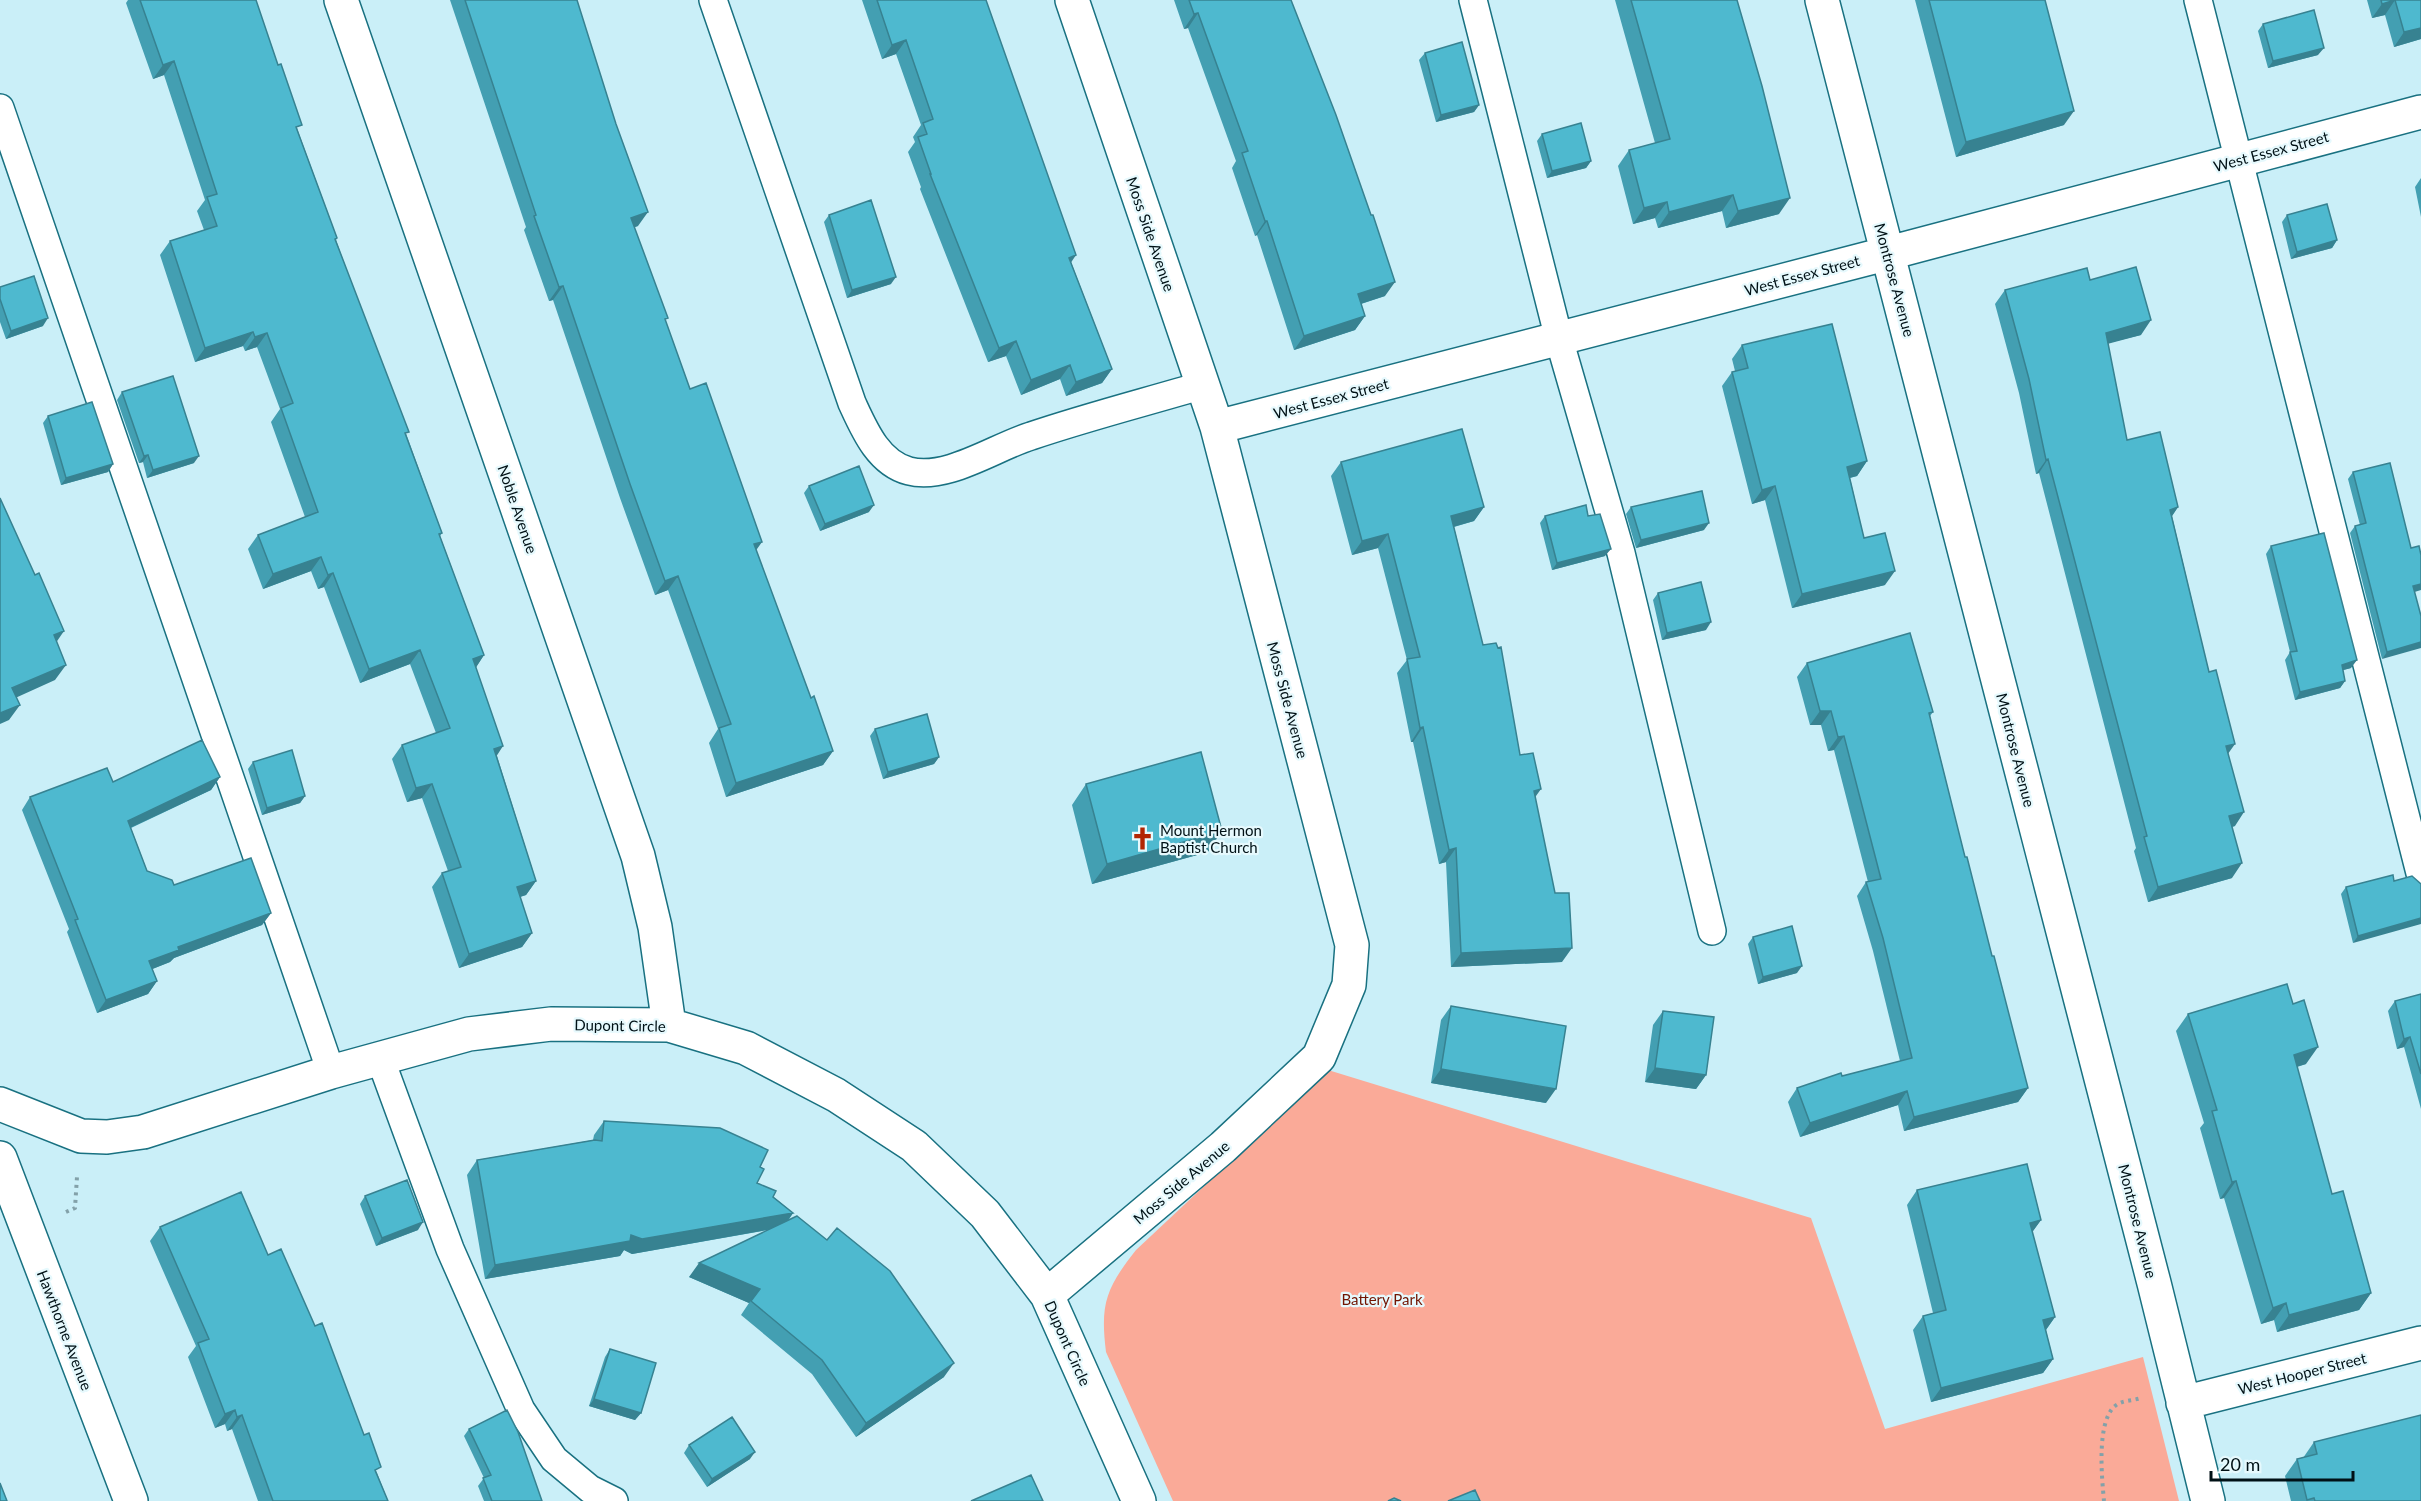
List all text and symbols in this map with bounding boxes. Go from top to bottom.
street label: West Essex Street [2211,127,2331,175]
street label: Moss Side Avenue [1123,174,1179,294]
street label: Montrose Avenue [1871,221,1919,339]
street label: West Essex Street [1742,251,1862,299]
street label: West Essex Street [1271,374,1391,422]
street label: Noble Avenue [494,462,542,556]
street label: Moss Side Avenue [1264,640,1312,760]
street label: Montrose Avenue [1993,691,2039,809]
place label: Mount Hermon Baptist Church [1160,821,1262,856]
church icon: Mount Hermon Baptist Church [1129,826,1155,852]
street label: Dupont Circle [574,1015,666,1035]
street label: Moss Side Avenue [1129,1136,1233,1227]
street label: Montrose Avenue [2115,1162,2161,1280]
street label: Hawthorne Avenue [34,1267,96,1393]
park label: Battery Park [1341,1290,1423,1308]
street label: Dupont Circle [1041,1298,1095,1388]
street label: West Hooper Street [2236,1348,2369,1398]
scale bar [2211,1444,2354,1482]
text: 20 m [2220,1453,2260,1475]

